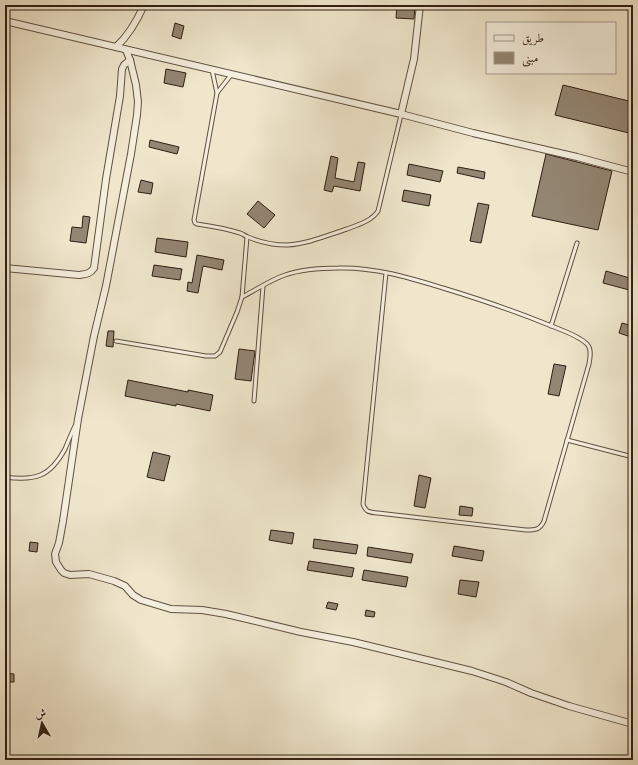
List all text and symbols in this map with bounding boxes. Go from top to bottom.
legend [486,22,616,74]
text: طريق [522,29,544,46]
text: مبنى [522,49,538,67]
north arrow [22,703,62,743]
text: ش [34,704,47,722]

